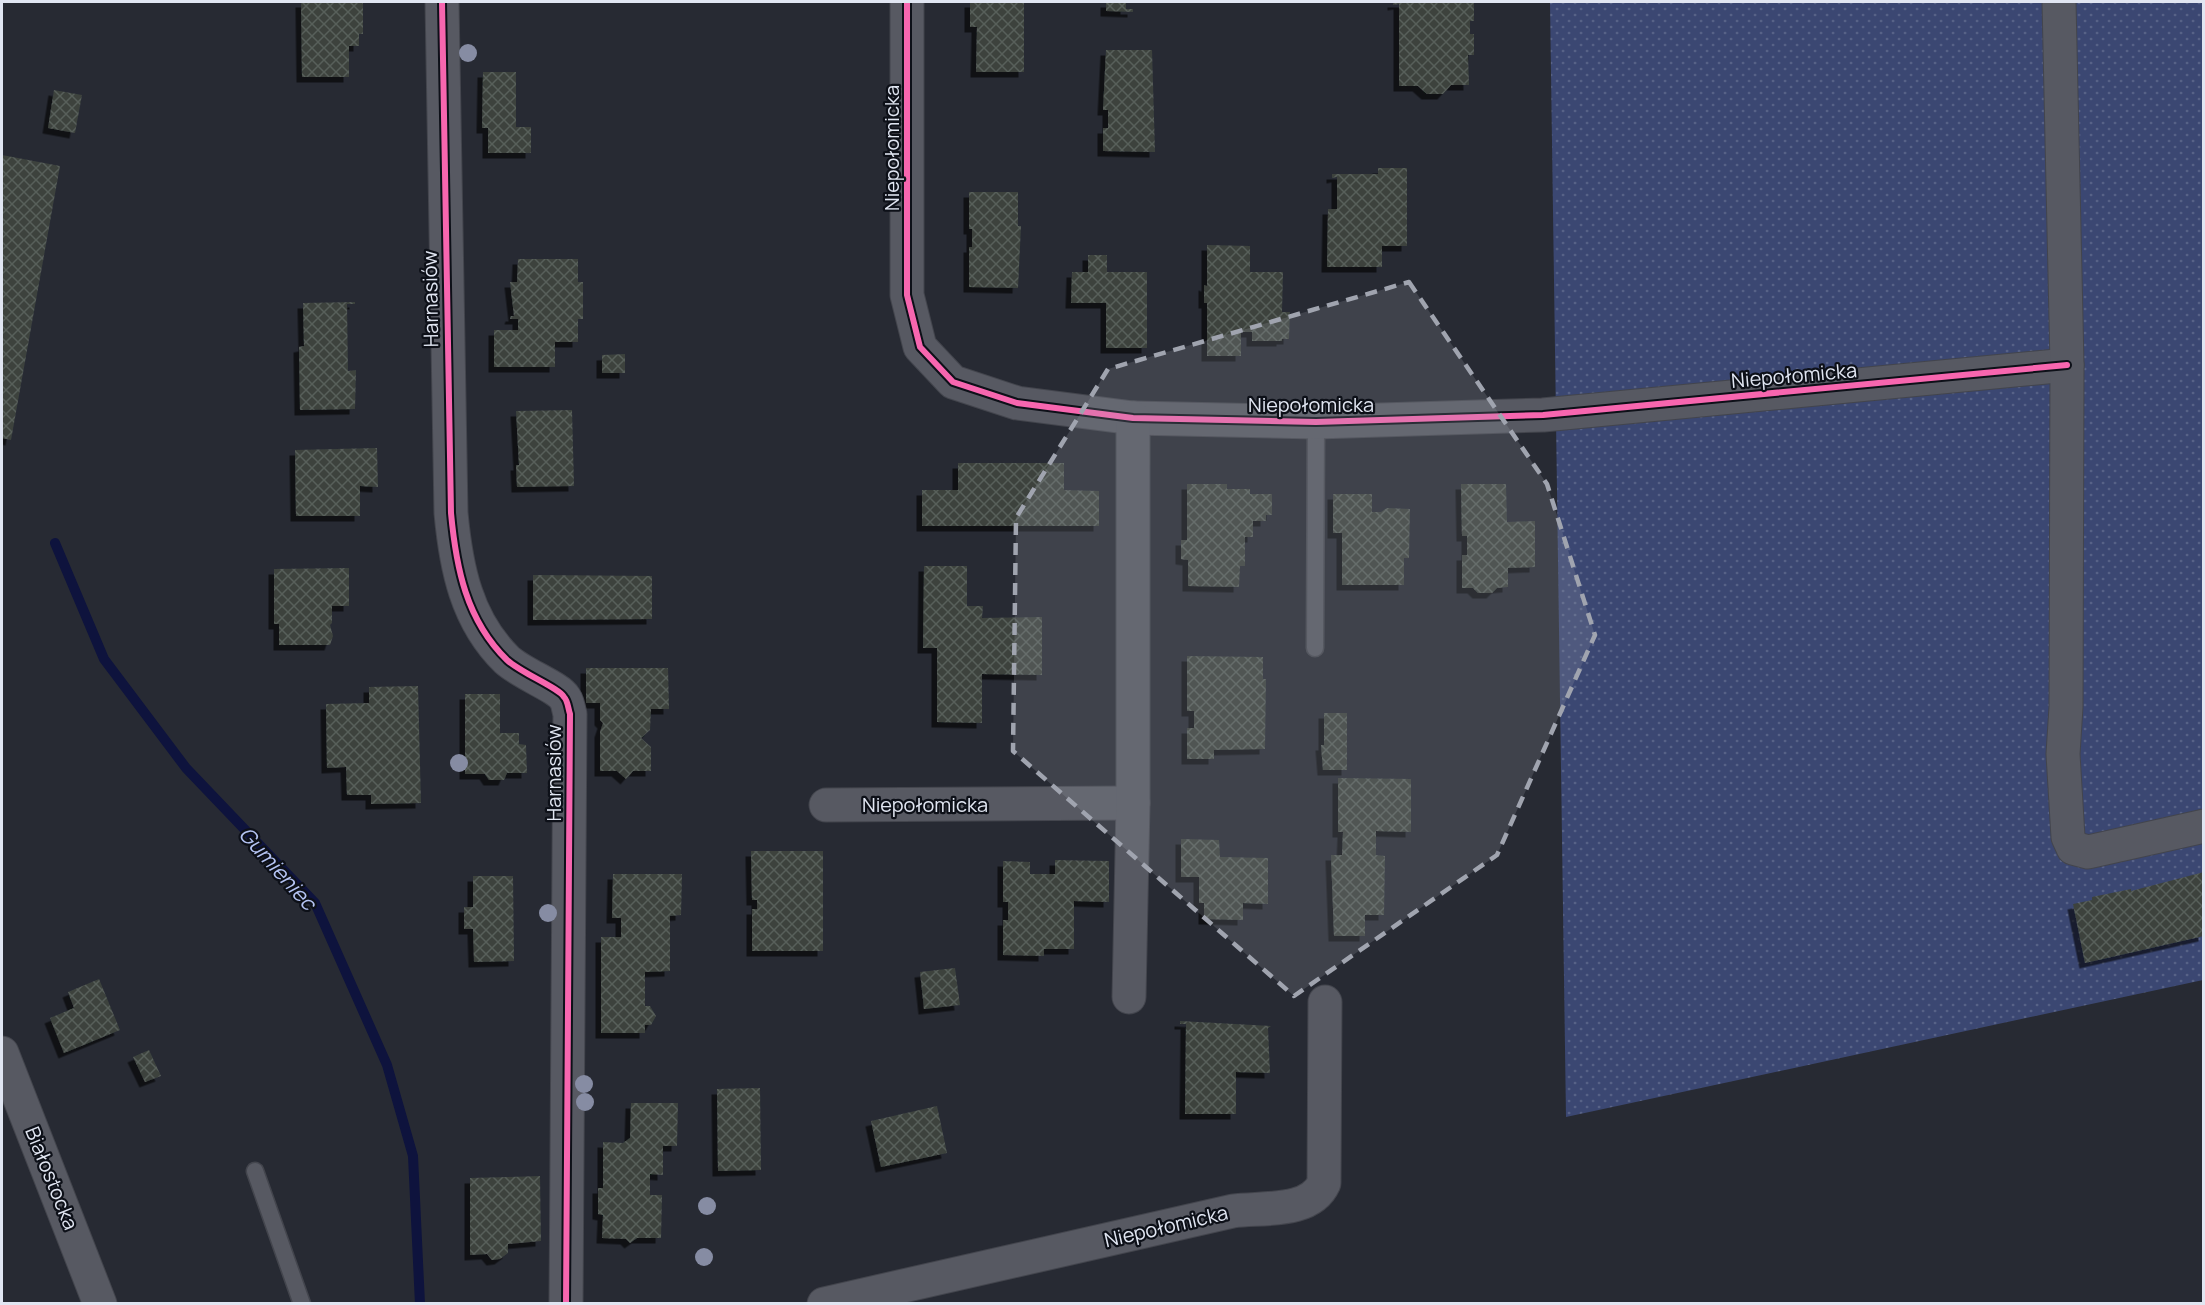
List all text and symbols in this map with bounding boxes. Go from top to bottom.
street label: Niepołomicka [878,85,905,211]
street label: Harnasiów [416,250,444,348]
street label: Niepołomicka [1730,356,1858,394]
street label: Niepołomicka [1248,391,1374,418]
street label: Harnasiów [540,725,567,821]
street label: Niepołomicka [862,791,988,818]
water label: Gumieniec [233,820,325,917]
street label: Białostocka [19,1122,85,1234]
street label: Niepołomicka [1102,1199,1230,1253]

